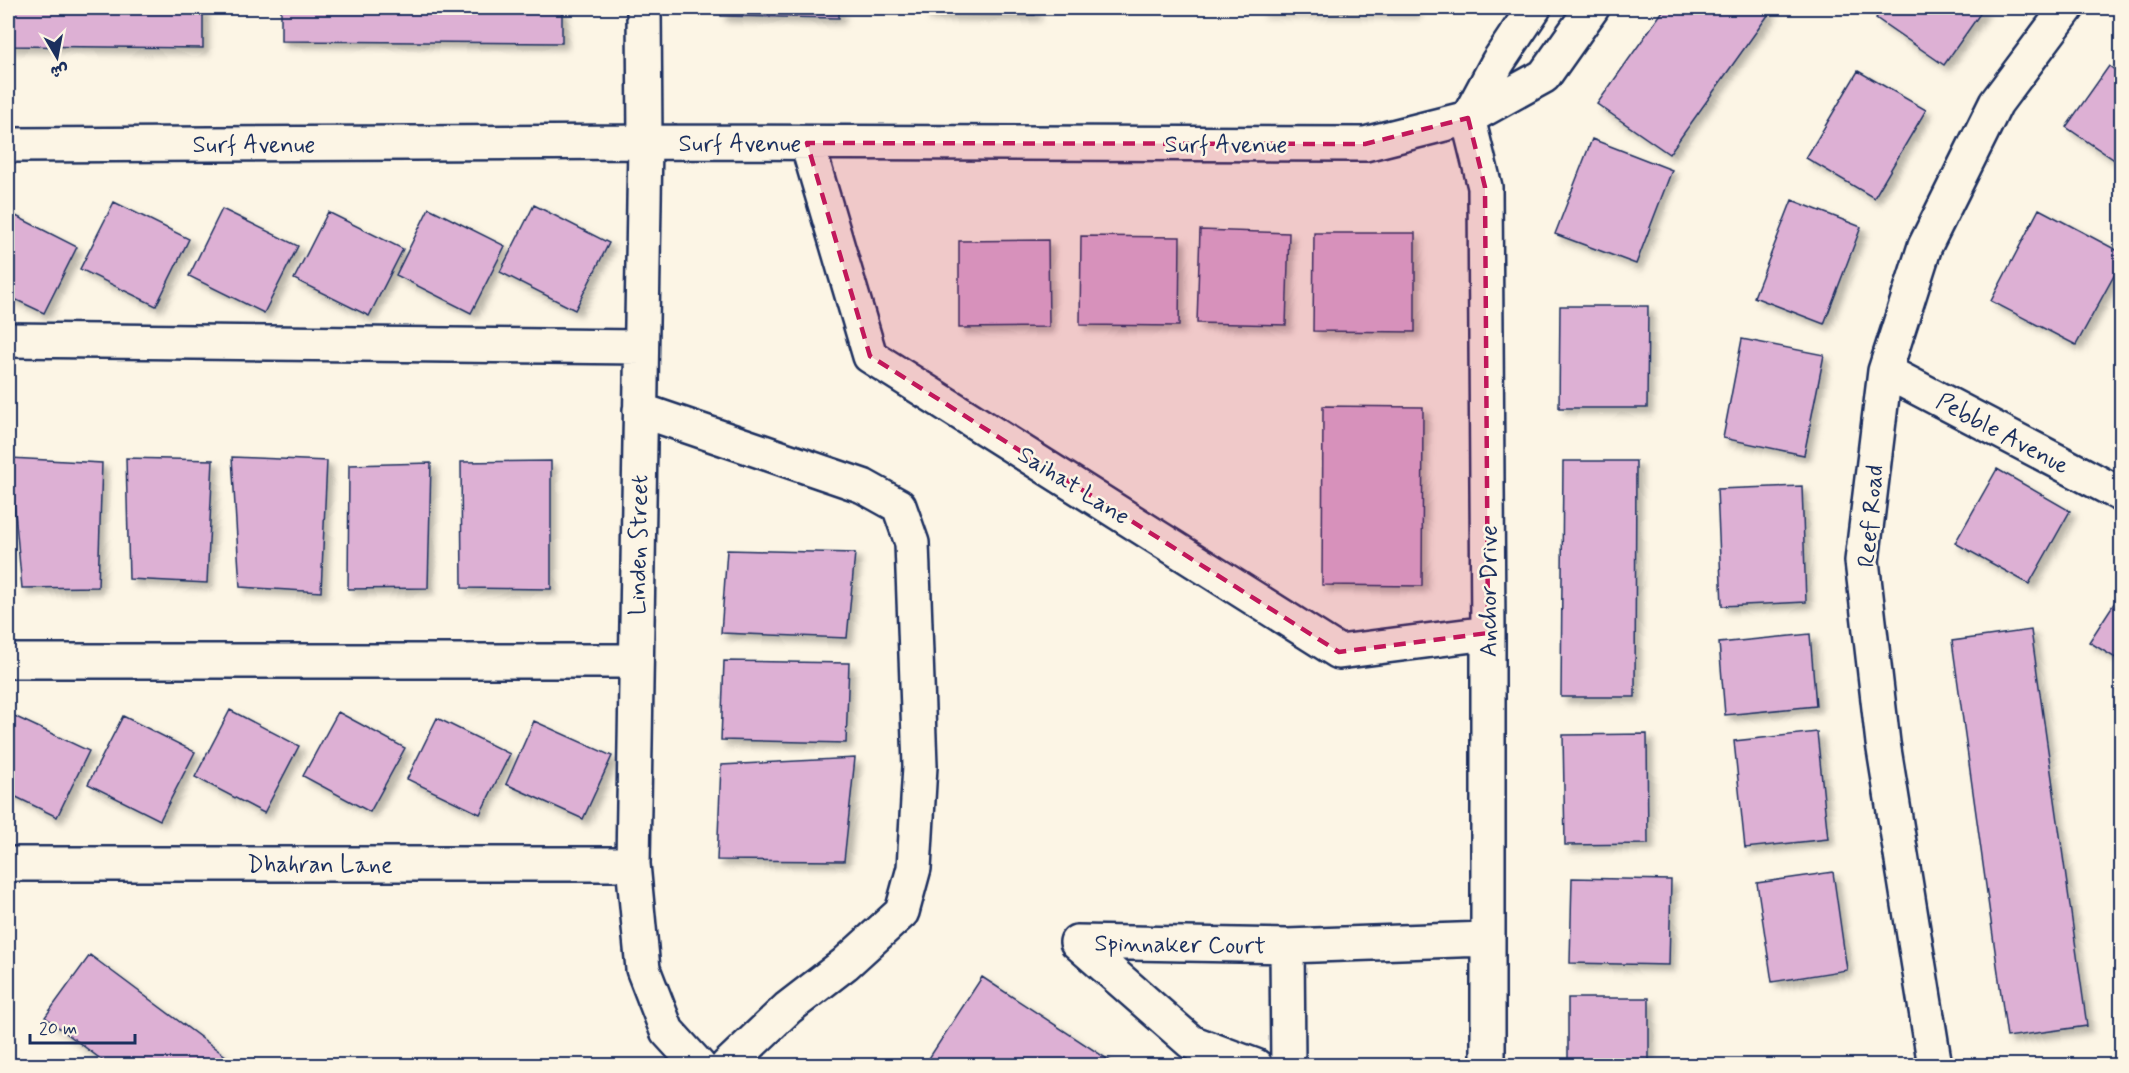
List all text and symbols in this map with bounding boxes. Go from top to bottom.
north arrow [27,27,87,87]
text: ش [49,58,70,82]
street label: Surf Avenue [679,129,801,160]
street label: Surf Avenue [193,130,315,161]
street label: Surf Avenue [1165,130,1287,161]
street label: Pebble Avenue [1930,386,2074,482]
street label: Saihat Lane [1011,440,1135,533]
street label: Reef Road [1852,464,1891,569]
street label: Linden Street [623,474,656,616]
street label: Anchor Drive [1474,525,1505,657]
street label: Dhahran Lane [247,850,393,881]
street label: Spinnaker Court [1094,929,1266,962]
scale bar [30,1007,135,1045]
text: 20 m [39,1017,77,1041]

